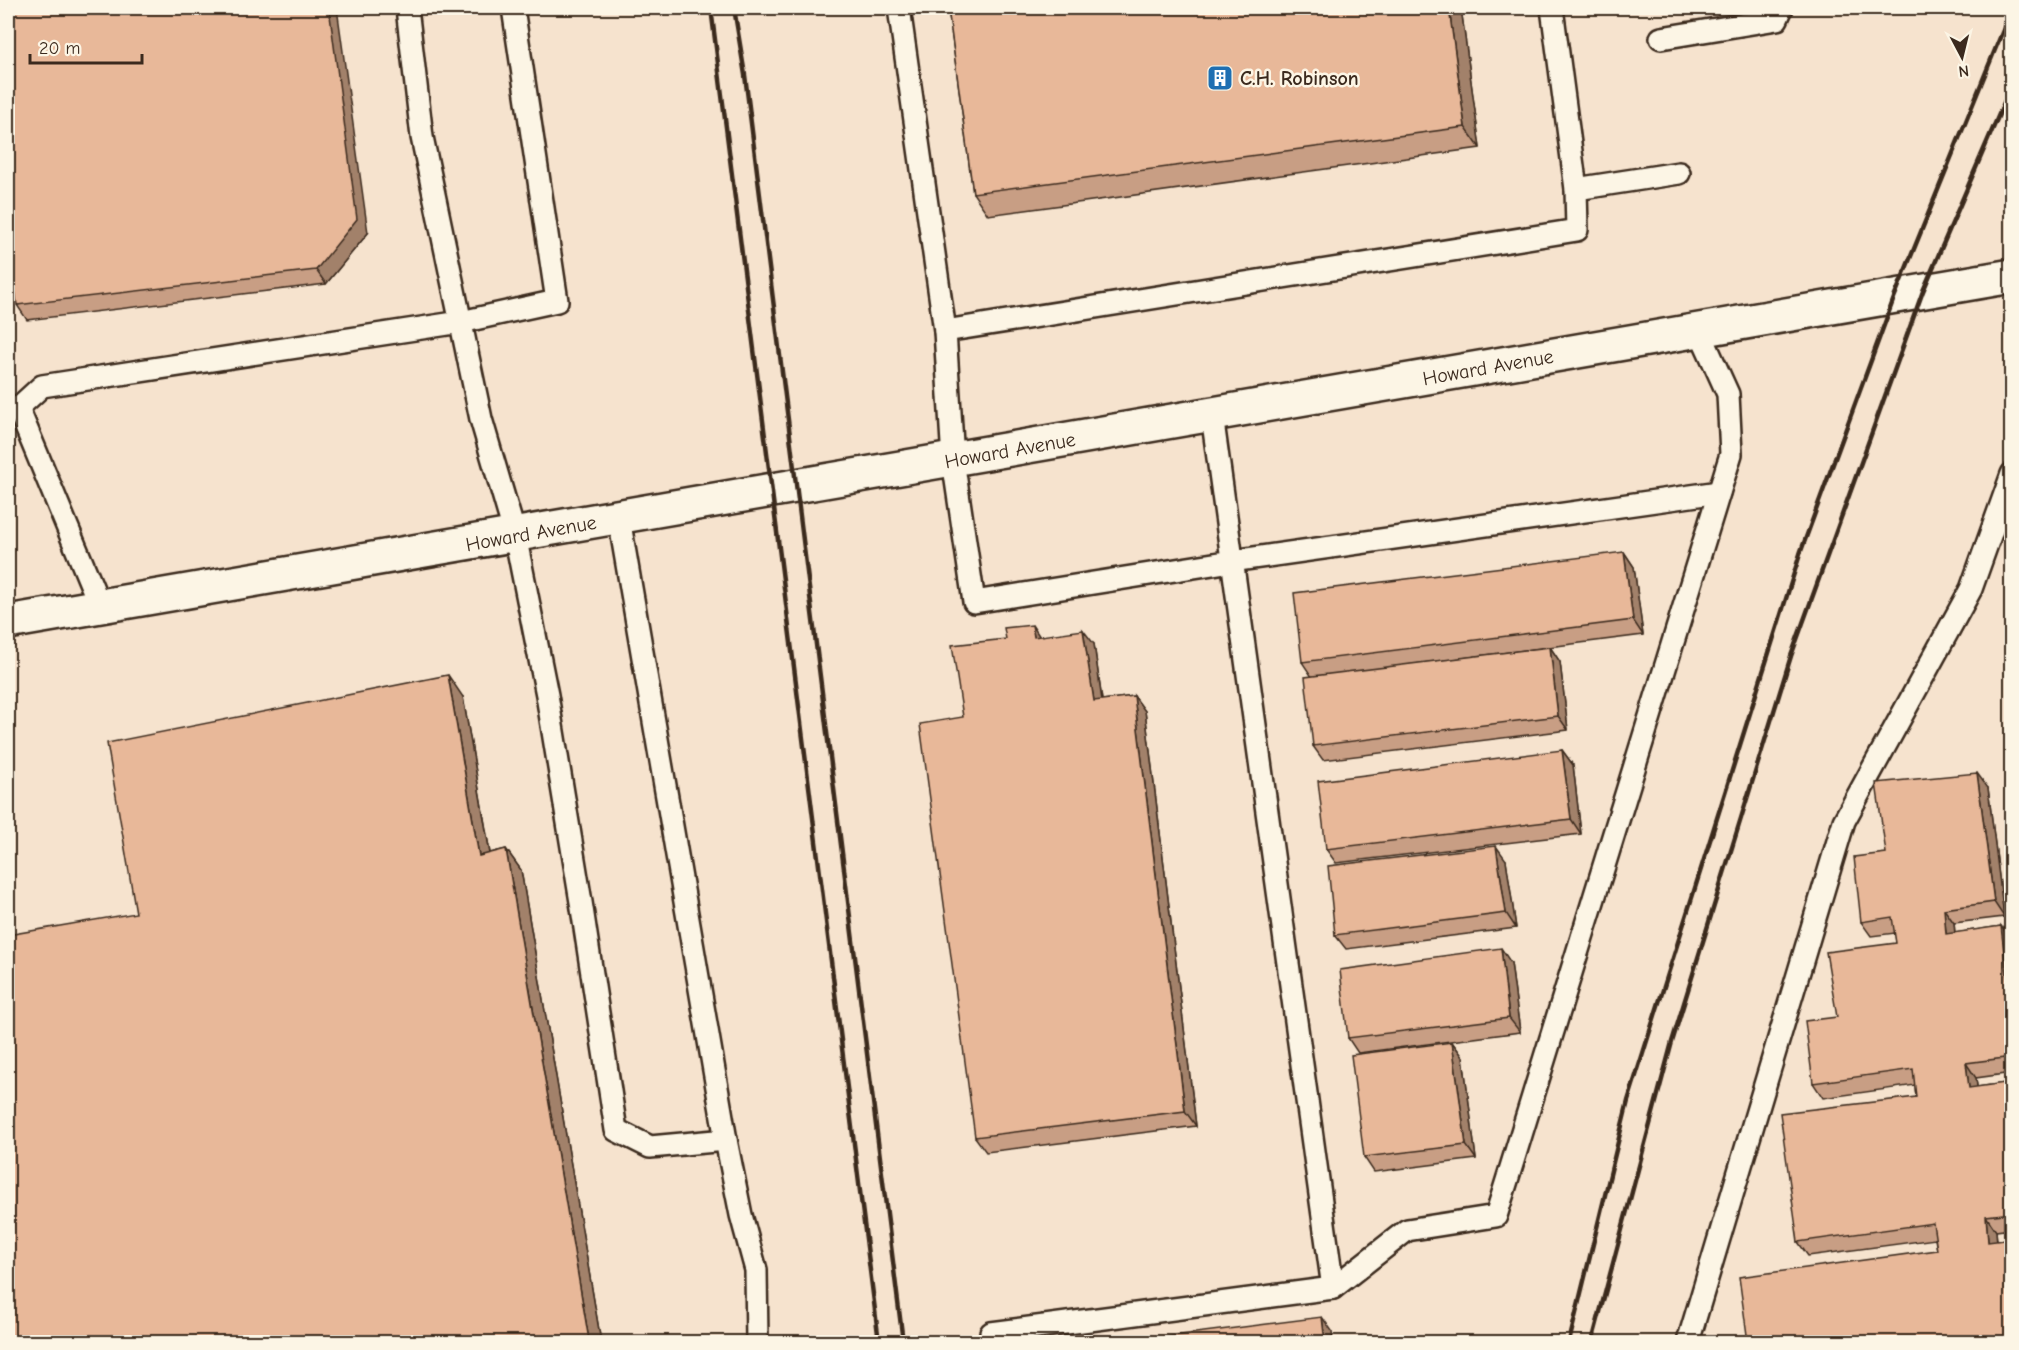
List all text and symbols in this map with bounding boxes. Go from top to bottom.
scale bar [30,27,142,65]
north arrow [1932,27,1992,87]
text: 20 m [39,38,80,59]
text: N [1957,61,1970,80]
building icon: C.H. Robinson [1205,63,1235,93]
place label: C.H. Robinson [1240,67,1359,90]
street label: Howard Avenue [1421,345,1555,390]
street label: Howard Avenue [943,428,1077,473]
street label: Howard Avenue [464,511,598,556]

